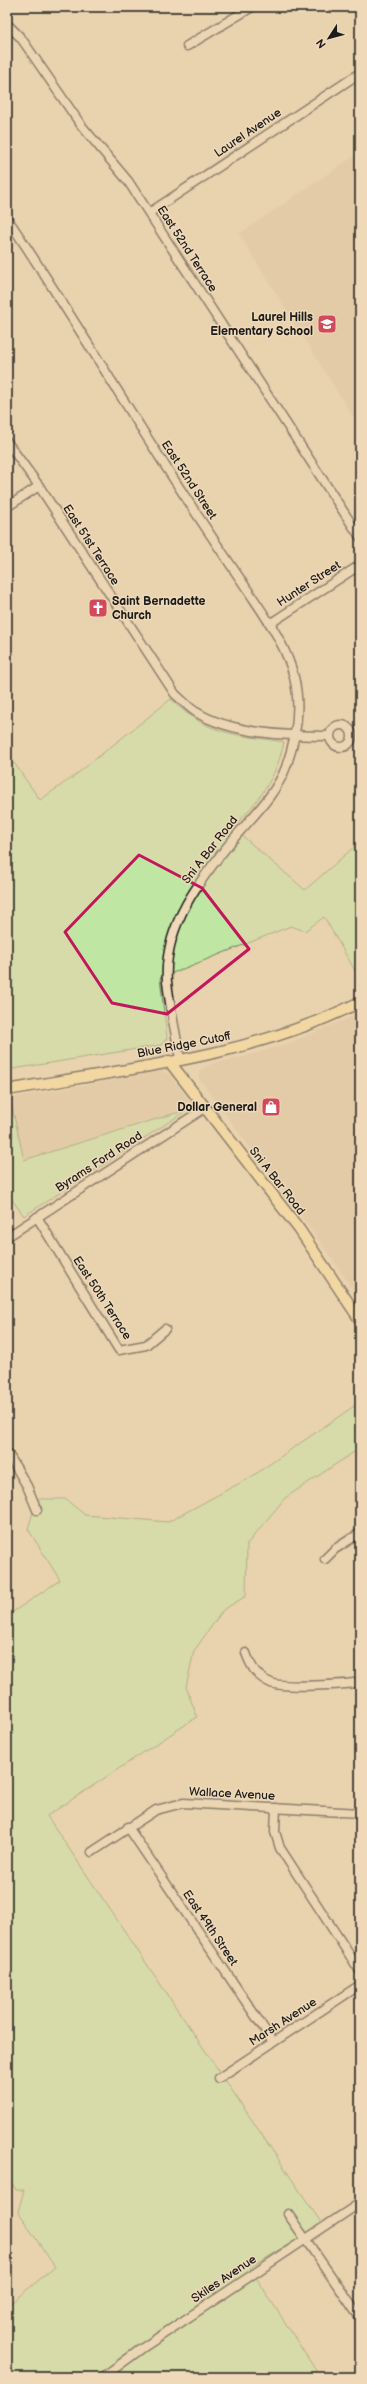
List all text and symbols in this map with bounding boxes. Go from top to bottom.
north arrow [309,18,349,58]
text: N [314,36,329,51]
street label: Laurel Avenue [212,105,284,161]
street label: East 52nd Terrace [154,203,220,295]
place label: Laurel Hills Elementary School [210,310,313,339]
school or university icon: Laurel Hills Elementary School [316,313,338,335]
street label: East 52nd Street [158,438,220,523]
street label: East 51st Terrace [59,502,123,588]
street label: Hunter Street [274,558,344,610]
place label: Saint Bernadette Church [112,594,206,623]
church icon: Saint Bernadette Church [87,597,109,619]
street label: Sni A Bar Road [179,813,241,887]
street label: Blue Ridge Cutoff [136,1028,233,1061]
shop icon: Dollar General [260,1096,282,1118]
place label: Dollar General [177,1100,257,1115]
street label: Byrams Ford Road [53,1128,145,1196]
street label: Sni A Bar Road [246,1144,308,1218]
street label: East 50th Terrace [69,1253,135,1343]
street label: Wallace Avenue [189,1784,275,1804]
street label: East 49th Street [179,1887,241,1969]
street label: Marsh Avenue [246,1995,320,2049]
street label: Skiles Avenue [189,2252,259,2306]

